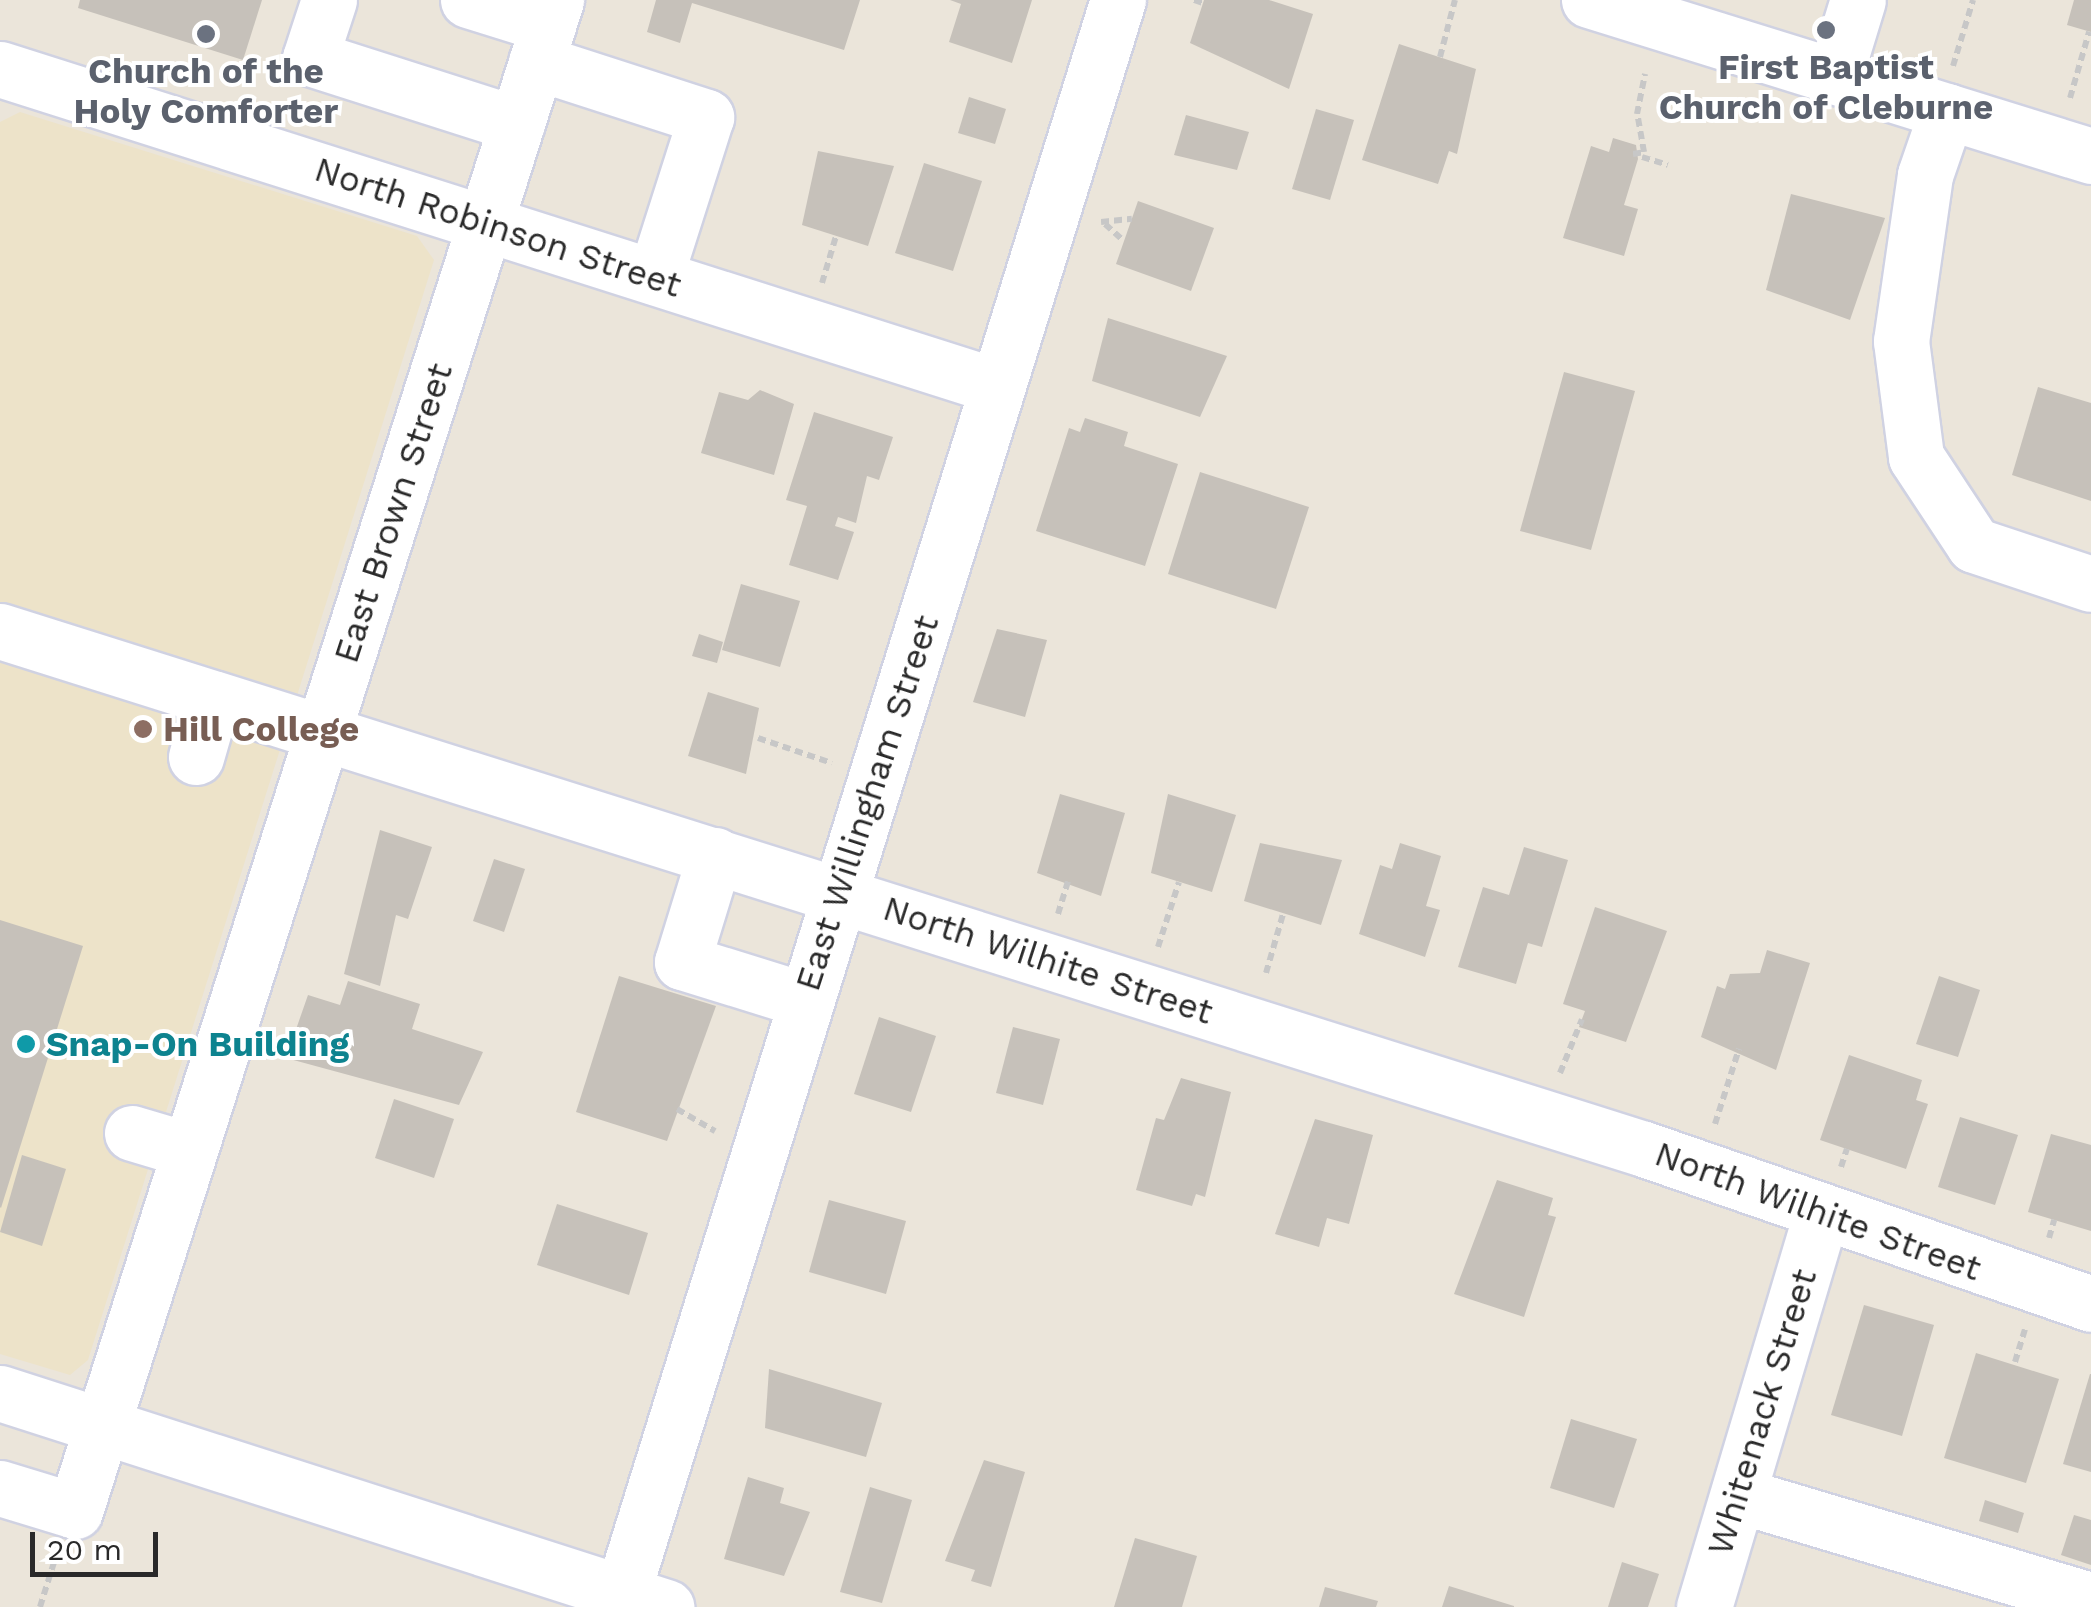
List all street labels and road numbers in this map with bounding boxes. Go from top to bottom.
street label: North Robinson Street [309,148,687,306]
street label: East Brown Street [325,358,461,668]
street label: East Willingham Street [786,610,948,996]
street label: North Wilhite Street [878,887,1218,1033]
street label: North Wilhite Street [1649,1132,1987,1290]
street label: Whitenack Street [1698,1264,1826,1560]

